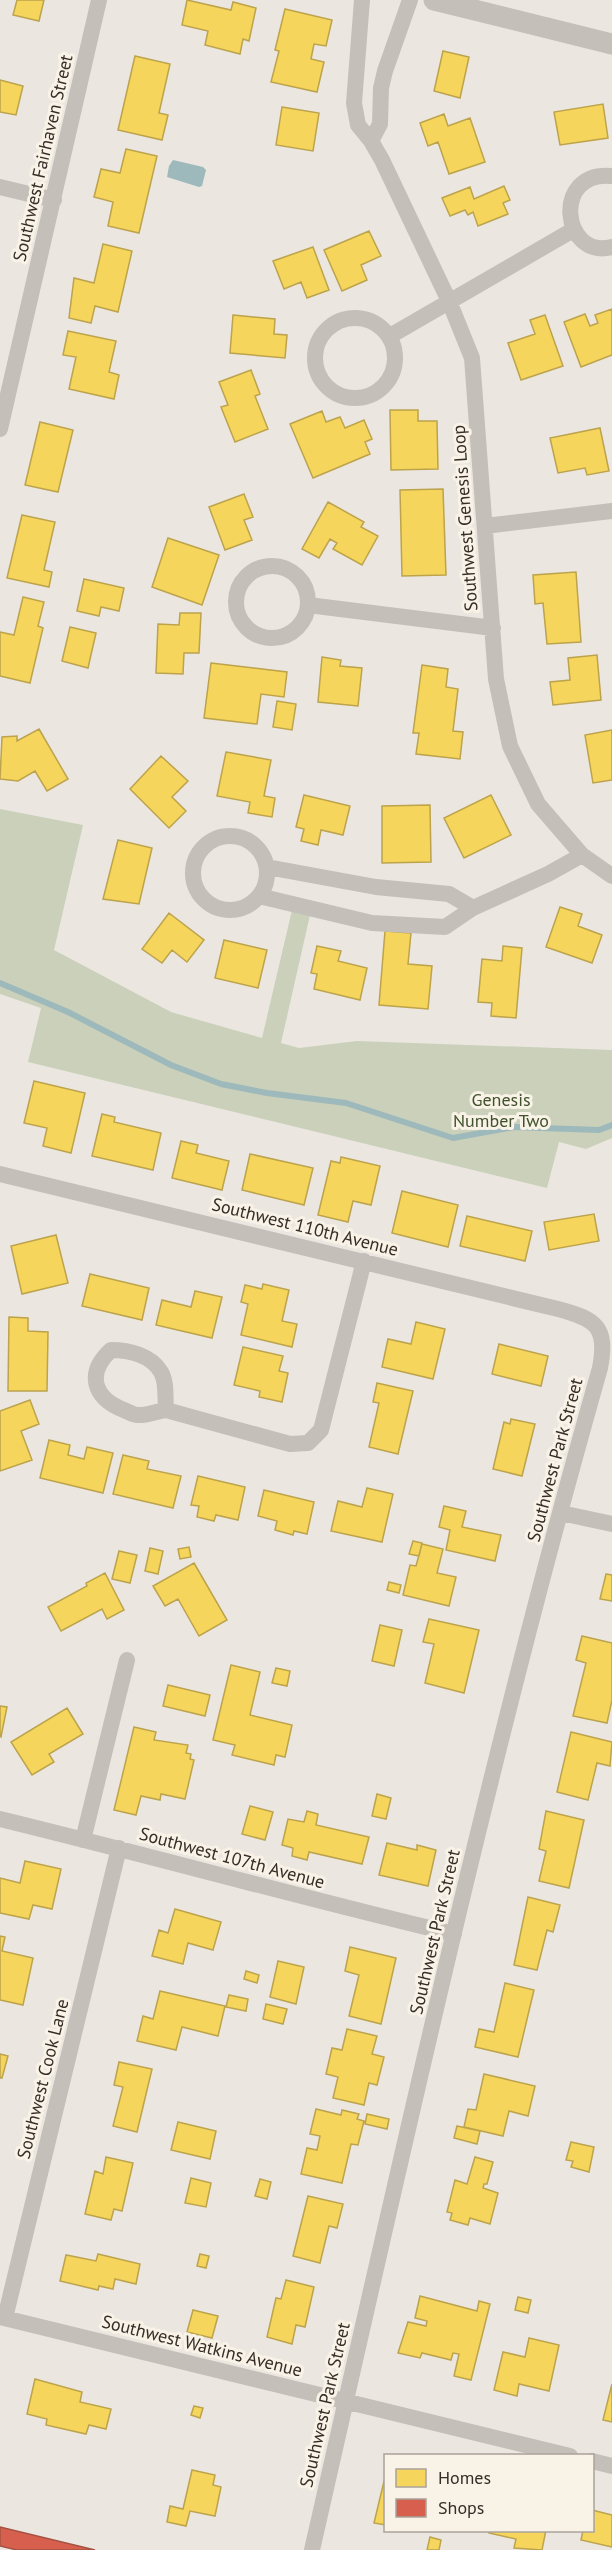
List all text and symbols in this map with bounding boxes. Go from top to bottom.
street label: Southwest Fairhaven Street [7,52,78,264]
street label: Southwest Genesis Loop [447,424,482,612]
park label: Genesis Number Two [453,1088,549,1132]
street label: Southwest 110th Avenue [210,1192,401,1261]
street label: Southwest Park Street [522,1375,587,1544]
street label: Southwest 107th Avenue [137,1822,327,1893]
street label: Southwest Park Street [404,1847,465,2017]
street label: Southwest Cook Lane [11,1996,74,2161]
street label: Southwest Watkins Avenue [100,2309,305,2382]
street label: Southwest Park Street [294,2320,355,2490]
legend [384,2454,594,2532]
text: Homes [438,2466,491,2489]
text: Shops [438,2496,484,2519]

